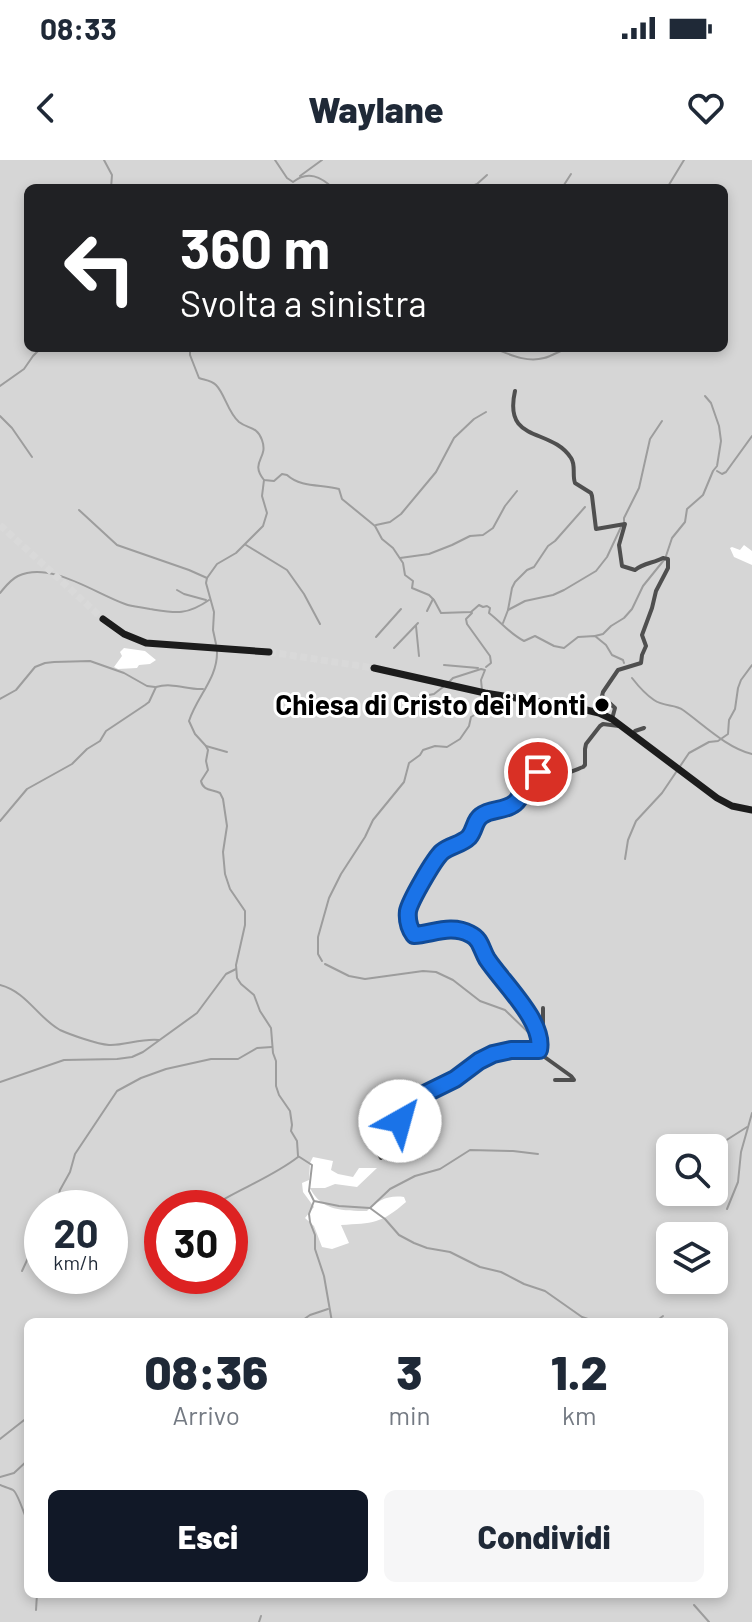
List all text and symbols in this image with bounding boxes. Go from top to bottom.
text: 08:33 [40,10,117,46]
icon: back [24,86,68,130]
icon: heart [684,86,728,130]
text: Waylane [308,87,444,130]
text: 360 m [180,213,330,280]
icon: left [48,216,152,320]
text: Svolta a sinistra [180,281,427,324]
place label: Chiesa di Cristo dei Monti [275,687,586,721]
marker: Chiesa di Cristo dei Monti [593,696,611,714]
pin [504,738,572,806]
icon: arrive [516,750,560,794]
position arrow [358,1079,442,1163]
map controls [656,1134,728,1294]
button: search [656,1134,728,1206]
speed limit sign: 30 [144,1190,248,1294]
text: 20 [53,1208,99,1256]
button: layers [656,1222,728,1294]
text: km/h [53,1250,99,1274]
text: 08:36 [144,1342,268,1400]
text: 3 [396,1342,423,1400]
text: 1.2 [551,1342,608,1400]
text: Arrivo [173,1399,240,1430]
text: min [388,1399,431,1430]
text: km [562,1399,597,1430]
button: Esci [48,1490,368,1582]
button: Condividi [384,1490,704,1582]

